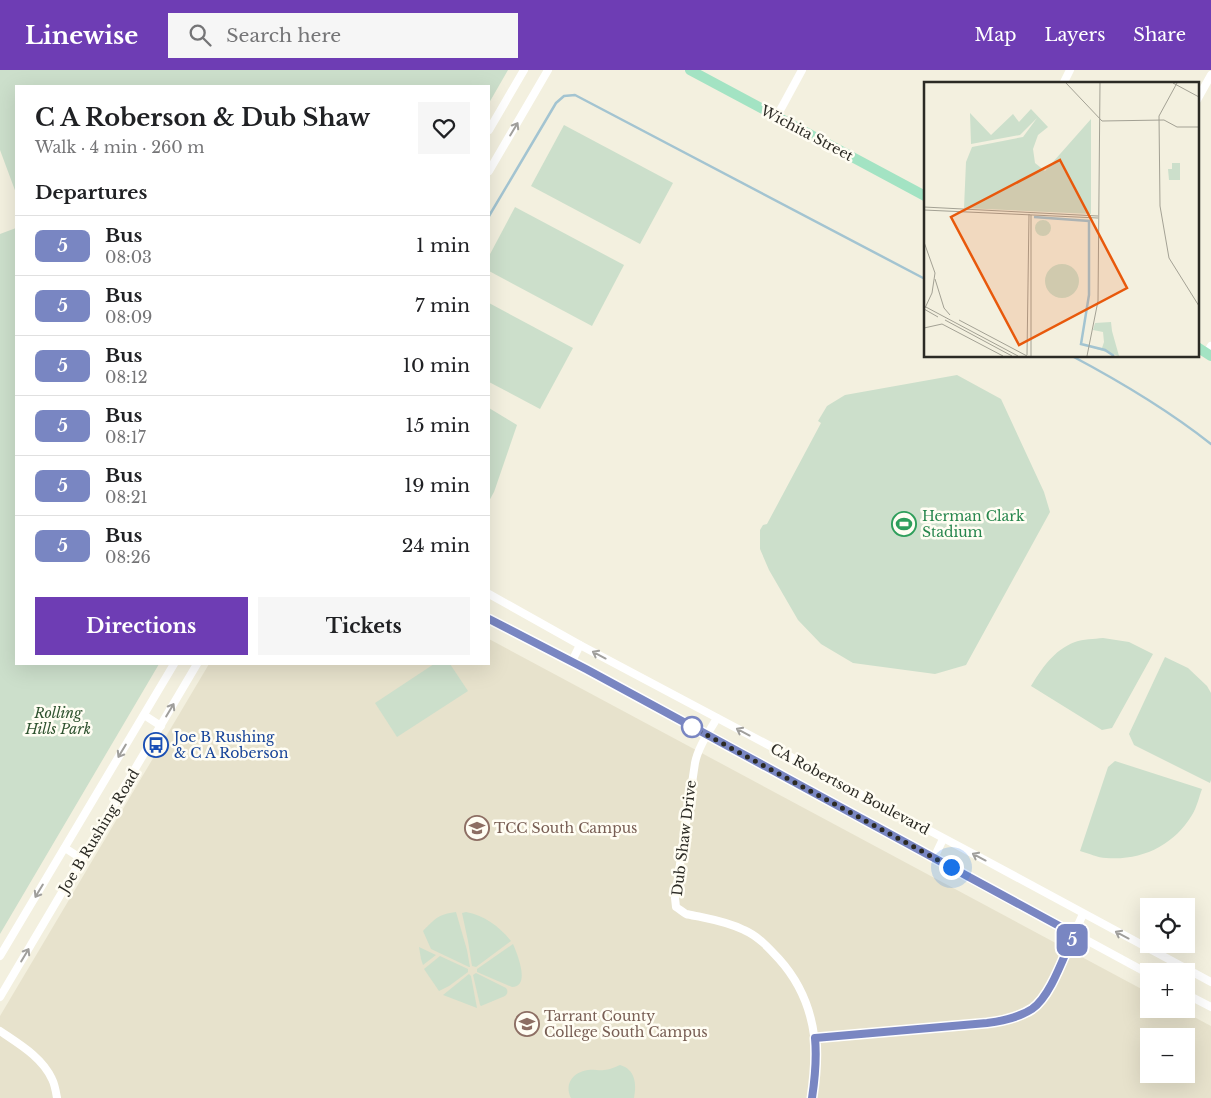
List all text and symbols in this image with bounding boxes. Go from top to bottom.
search box [168,13,518,58]
text: Linewise [25,21,138,50]
icon: search [186,21,214,49]
text: Search here [226,24,341,47]
text: Map [975,24,1016,46]
text: Layers [1044,24,1105,46]
text: Share [1133,24,1186,46]
inset map [924,82,1198,358]
street label: Wichita Street [757,101,857,165]
button: heart [418,102,470,154]
text: C A Roberson & Dub Shaw [35,103,370,132]
one-way arrow [509,123,519,137]
text: Walk · 4 min · 260 m [35,137,205,157]
text: Departures [35,181,147,204]
text: Bus [105,224,142,247]
text: 1 min [416,234,470,257]
text: 5 [57,235,68,257]
text: 08:03 [105,247,152,267]
text: Bus [105,284,142,307]
text: 7 min [415,294,470,317]
text: 5 [57,295,68,317]
text: 08:09 [105,307,152,327]
text: Bus [105,344,142,367]
text: 10 min [403,354,470,377]
text: 5 [57,355,68,377]
text: 08:12 [105,367,148,387]
text: Bus [105,404,142,427]
text: 15 min [405,414,470,437]
text: 5 [57,415,68,437]
text: 08:17 [105,427,146,447]
text: Bus [105,464,142,487]
text: 19 min [404,474,470,497]
text: 5 [57,475,68,497]
text: 08:21 [105,487,148,507]
place label: Herman Clark Stadium [922,507,1025,541]
sports icon: Herman Clark Stadium [891,511,917,537]
text: Bus [105,524,142,547]
text: 24 min [402,534,470,557]
text: 5 [57,535,68,557]
text: 08:26 [105,547,151,567]
button: Directions [35,597,248,655]
button: Tickets [258,597,470,655]
one-way arrow [592,650,607,660]
park label: Rolling Hills Park [24,704,91,738]
one-way arrow [165,704,175,718]
unlabelled marker [681,716,703,738]
one-way arrow [735,727,750,737]
place label: Joe B Rushing & C A Roberson [172,728,289,762]
bus stop icon: Joe B Rushing & C A Roberson [143,732,169,758]
street label: CA Robertson Boulevard [767,739,933,839]
one-way arrow [117,743,127,758]
street label: Joe B Rushing Road [54,765,143,898]
street label: Dub Shaw Drive [668,779,700,897]
school or university icon: TCC South Campus [464,815,490,841]
place label: TCC South Campus [494,819,637,837]
one-way arrow [972,852,987,861]
your location [939,855,964,880]
one-way arrow [34,883,44,897]
map controls [1140,898,1195,1083]
button: locate [1140,898,1195,953]
line badge: 5 [1056,924,1088,956]
text: 5 [1067,929,1077,951]
one-way arrow [1114,930,1129,940]
one-way arrow [20,949,30,963]
button: + [1140,963,1195,1018]
place label: Tarrant County College South Campus [544,1007,708,1041]
school or university icon: Tarrant County College South Campus [514,1011,540,1037]
button: − [1140,1028,1195,1083]

